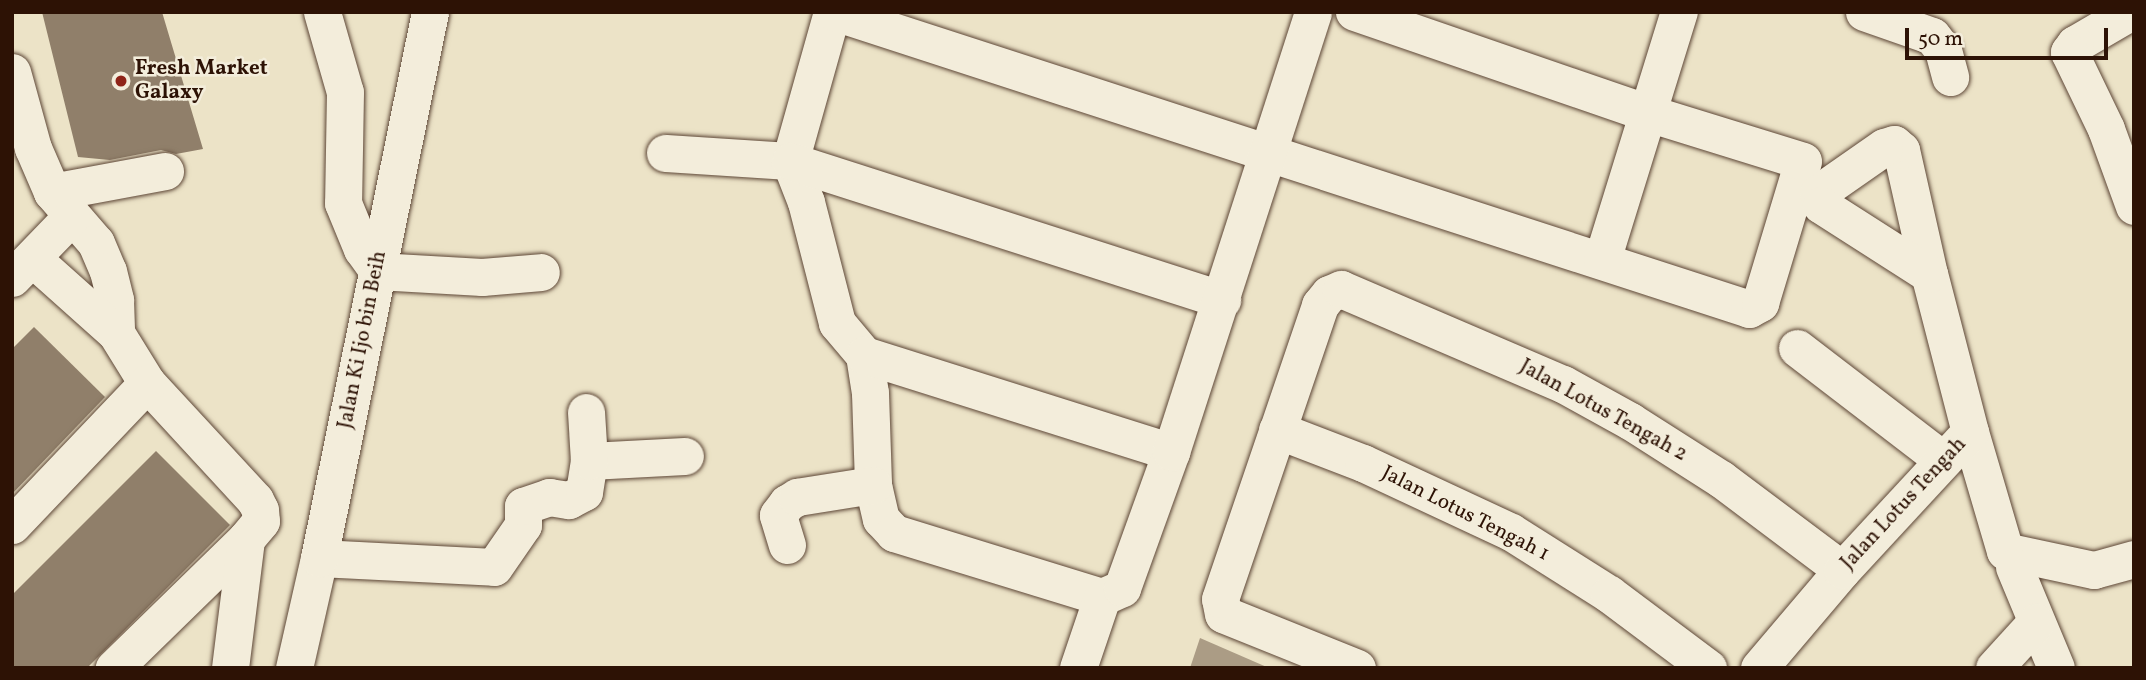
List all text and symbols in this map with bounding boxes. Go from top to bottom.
scale bar [1908,14,2111,58]
text: 50 m [1918,25,1963,54]
place label: Fresh Market Galaxy [135,56,268,106]
marker: Fresh Market Galaxy [113,73,129,89]
street label: Jalan Ki Ijo bin Beih [333,249,393,431]
street label: Jalan Lotus Tengah 2 [1514,354,1692,468]
street label: Jalan Lotus Tengah [1836,432,1972,576]
street label: Jalan Lotus Tengah 1 [1377,461,1553,567]

